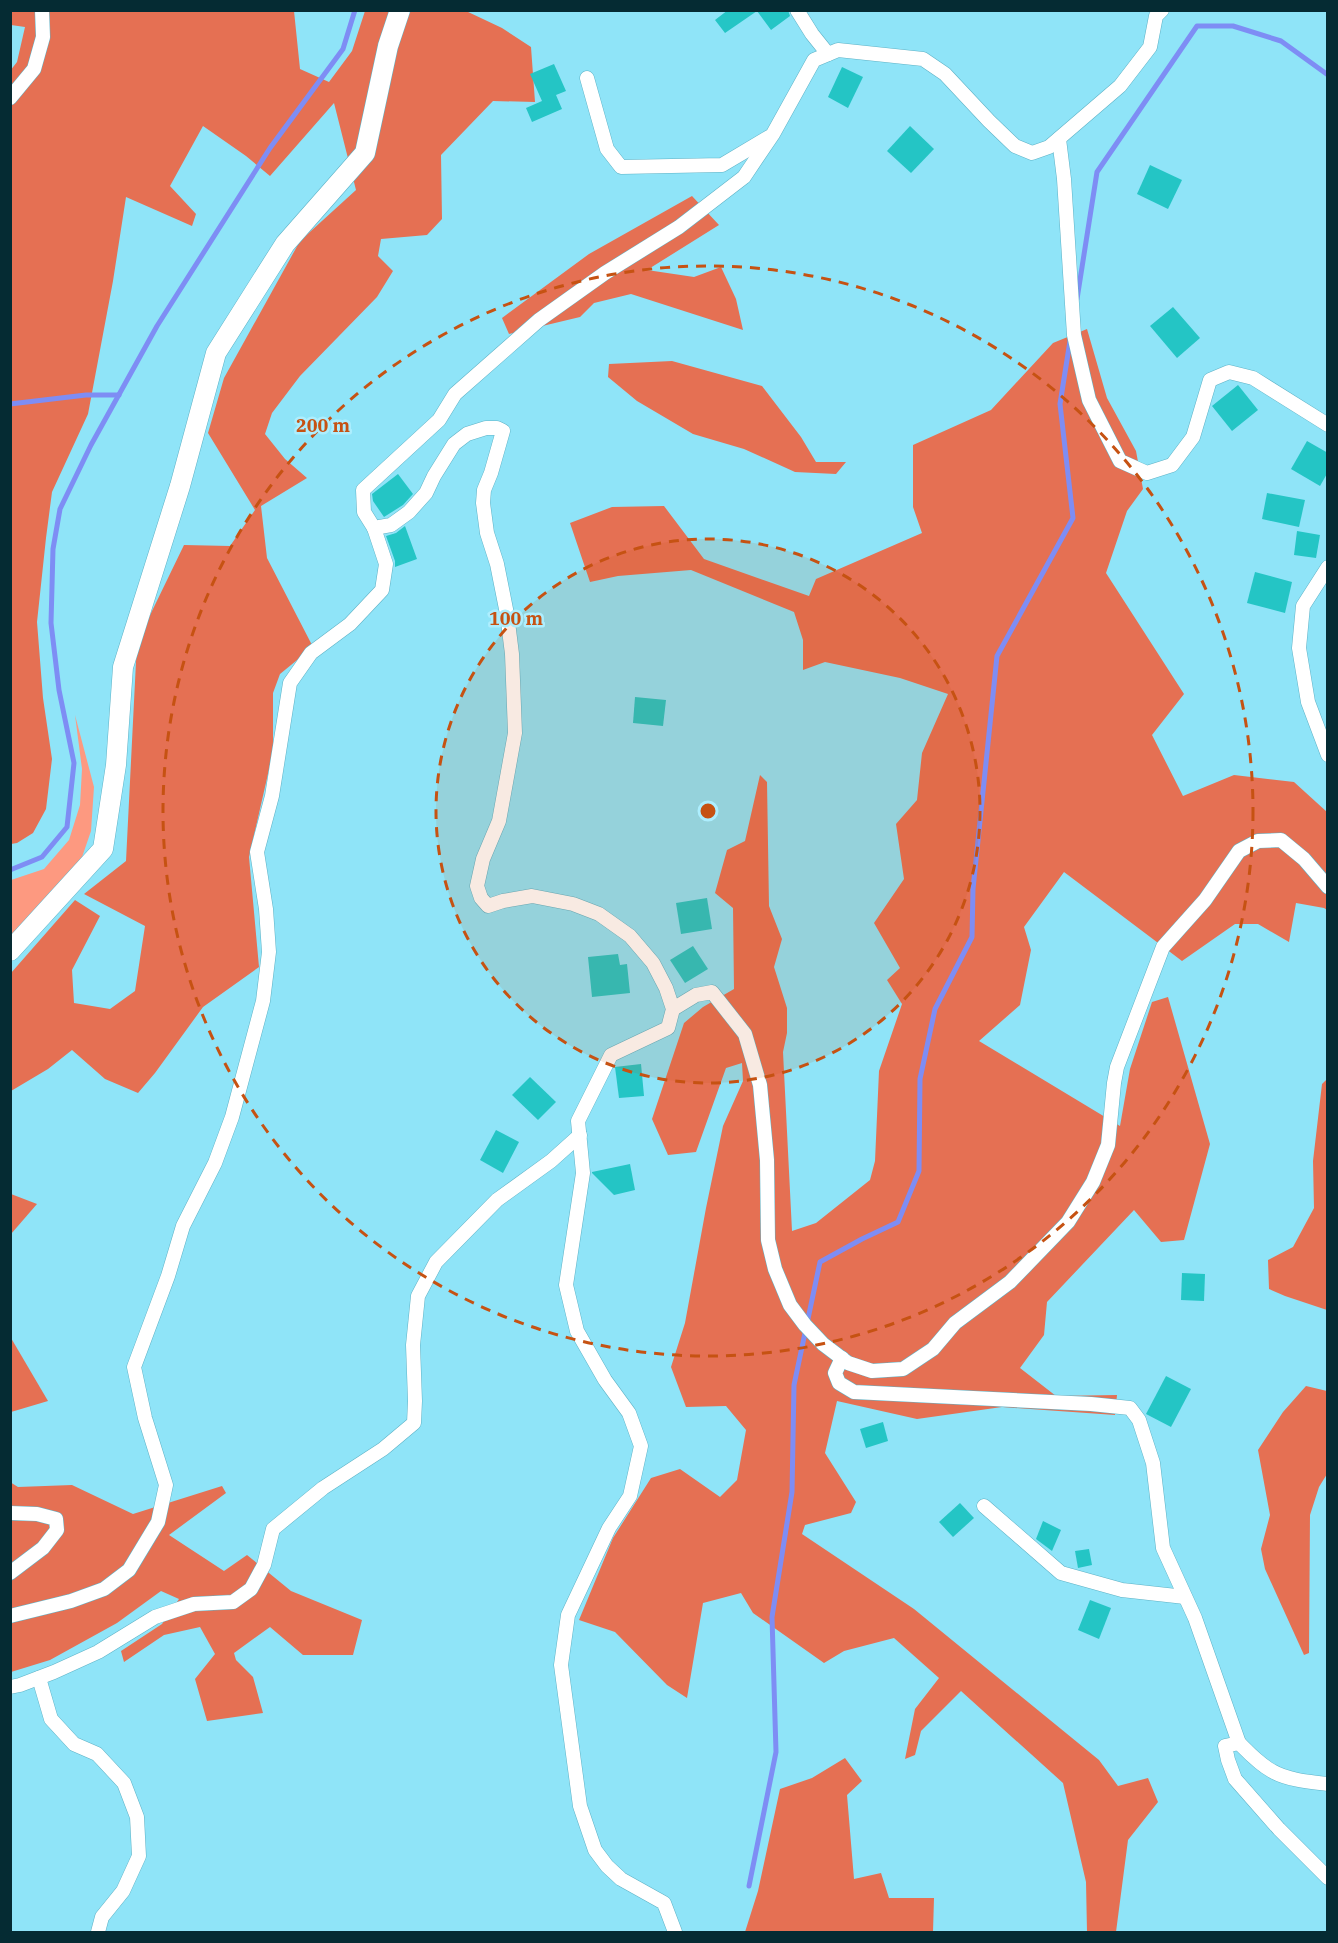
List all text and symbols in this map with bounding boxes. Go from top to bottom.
text: 200 m [296,414,351,437]
text: 100 m [489,607,544,630]
centre of rings [698,801,718,821]

